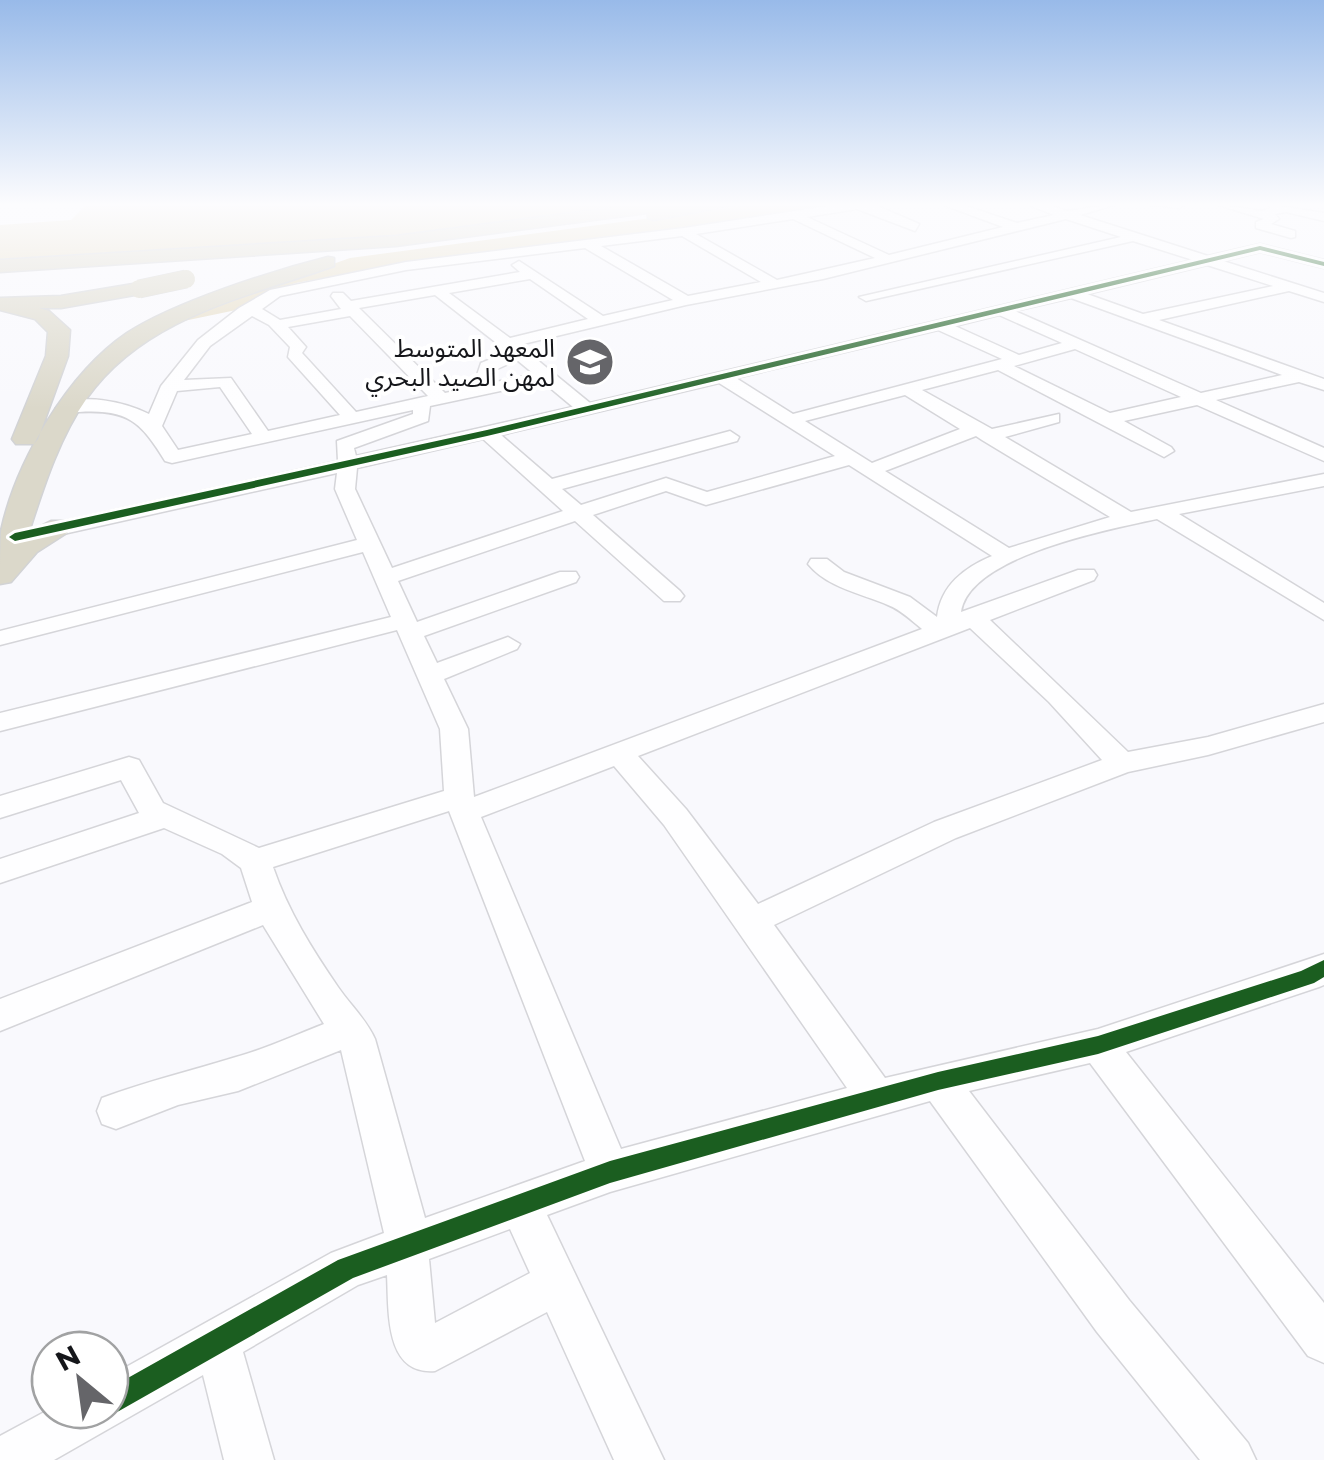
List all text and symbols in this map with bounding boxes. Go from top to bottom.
place label: المعهد المتوسط لمهن الصيد البحري [365,333,555,397]
school or university icon: المعهد المتوسط لمهن الصيد البحري [564,336,616,388]
north arrow [30,1330,130,1430]
text: N [50,1338,86,1378]

